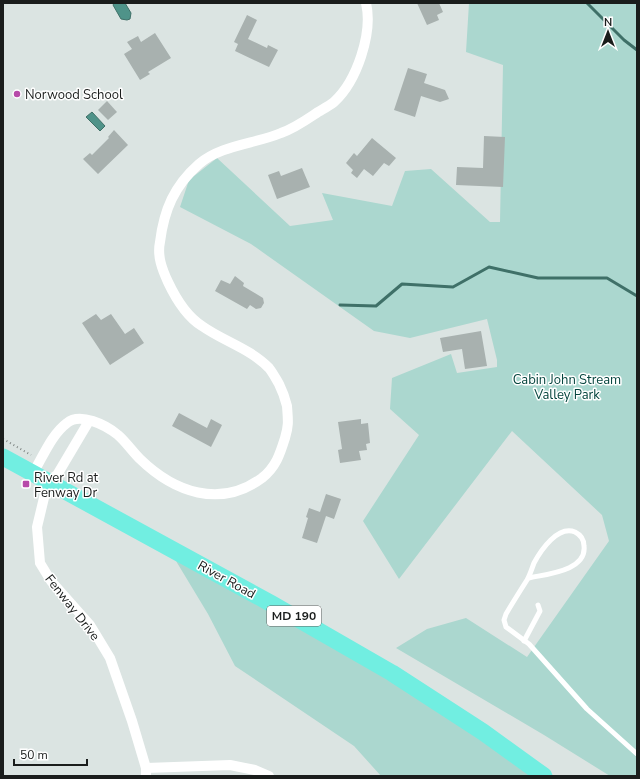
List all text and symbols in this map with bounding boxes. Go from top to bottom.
north arrow [588,12,628,52]
text: N [604,15,612,30]
place label: Norwood School [25,86,123,104]
marker: Norwood School [12,89,22,99]
park label: Cabin John Stream Valley Park [513,371,621,404]
place label: River Rd at Fenway Dr [34,469,99,502]
marker: River Rd at Fenway Dr [21,479,31,489]
street label: River Road [194,557,259,603]
street label: Fenway Drive [41,571,104,645]
road number: MD 190 [267,606,321,626]
scale bar [14,741,87,767]
text: 50 m [20,747,48,763]

